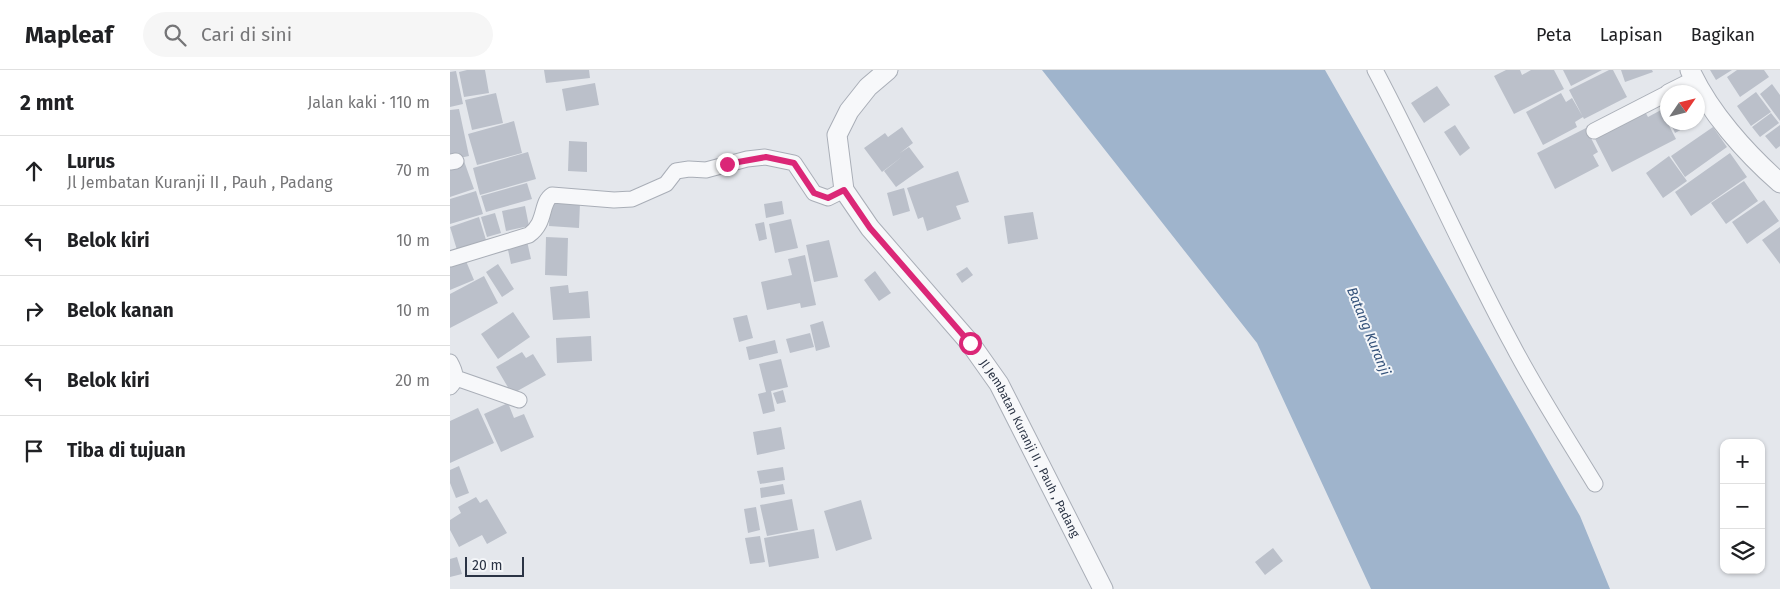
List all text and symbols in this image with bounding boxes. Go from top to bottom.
search box [143,12,493,57]
text: Mapleaf [25,21,113,49]
icon: search [161,21,189,49]
text: Cari di sini [201,23,292,46]
text: Peta [1536,24,1572,46]
text: Lapisan [1600,24,1663,46]
text: Bagikan [1691,24,1755,46]
north arrow [1660,85,1705,130]
text: 2 mnt [20,90,74,116]
text: Jalan kaki · 110 m [307,93,430,112]
text: Lurus [67,150,115,173]
route end [716,153,739,176]
icon: ahead [20,157,48,185]
text: 70 m [396,161,430,180]
text: Jl Jembatan Kuranji II , Pauh , Padang [67,173,333,192]
icon: left [20,227,48,255]
text: Belok kiri [67,229,150,252]
text: 10 m [396,231,430,250]
water label: Batang Kuranji [1343,285,1394,378]
icon: right [20,297,48,325]
text: Belok kanan [67,299,174,322]
text: 10 m [396,301,430,320]
route start [959,332,982,355]
street label: Jl Jembatan Kuranji II , Pauh , Padang [977,357,1083,540]
icon: left [20,367,48,395]
text: Belok kiri [67,369,150,392]
text: 20 m [395,371,430,390]
icon: arrive [20,437,48,465]
text: Tiba di tujuan [67,439,186,462]
map controls [1720,439,1765,574]
button: + [1720,439,1765,484]
button: − [1720,484,1765,529]
button: layers [1720,529,1765,574]
scale bar [465,554,524,577]
text: 20 m [472,557,502,574]

